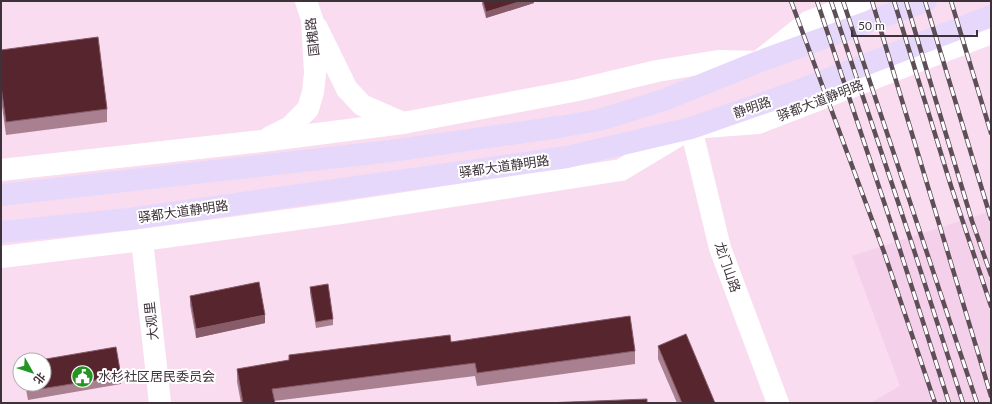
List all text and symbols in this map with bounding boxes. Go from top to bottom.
scale bar [852,12,977,38]
street label: 国槐路 [302,17,322,57]
text: 50 m [858,18,885,33]
street label: 驿都大道静明路 [775,76,865,124]
street label: 静明路 [731,93,773,121]
street label: 驿都大道静明路 [458,152,550,180]
street label: 驿都大道静明路 [137,197,229,225]
street label: 龙门山路 [712,240,744,294]
street label: 大观里 [141,301,161,341]
north arrow [12,352,52,392]
public building icon: 水杉社区居民委员会 [69,363,95,389]
place label: 水杉社区居民委员会 [98,368,215,384]
text: 北 [32,370,49,387]

